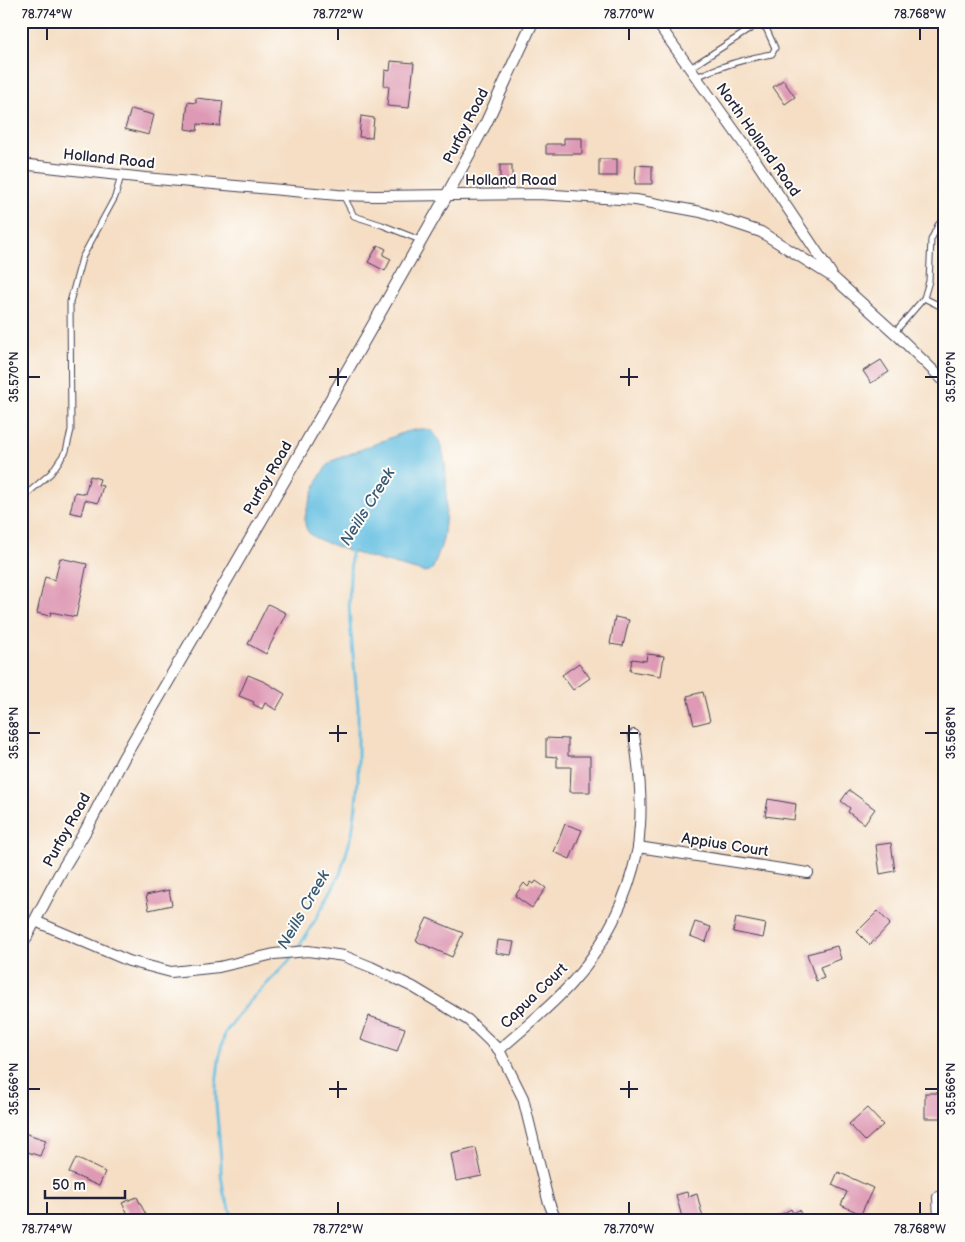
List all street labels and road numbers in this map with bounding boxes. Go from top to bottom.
street label: North Holland Road [712,80,804,200]
street label: Purfoy Road [439,85,493,167]
street label: Holland Road [62,145,156,173]
street label: Holland Road [465,171,557,190]
street label: Purfoy Road [239,438,297,518]
street label: Purfoy Road [39,790,95,870]
street label: Appius Court [680,829,770,861]
street label: Capua Court [496,959,572,1033]

